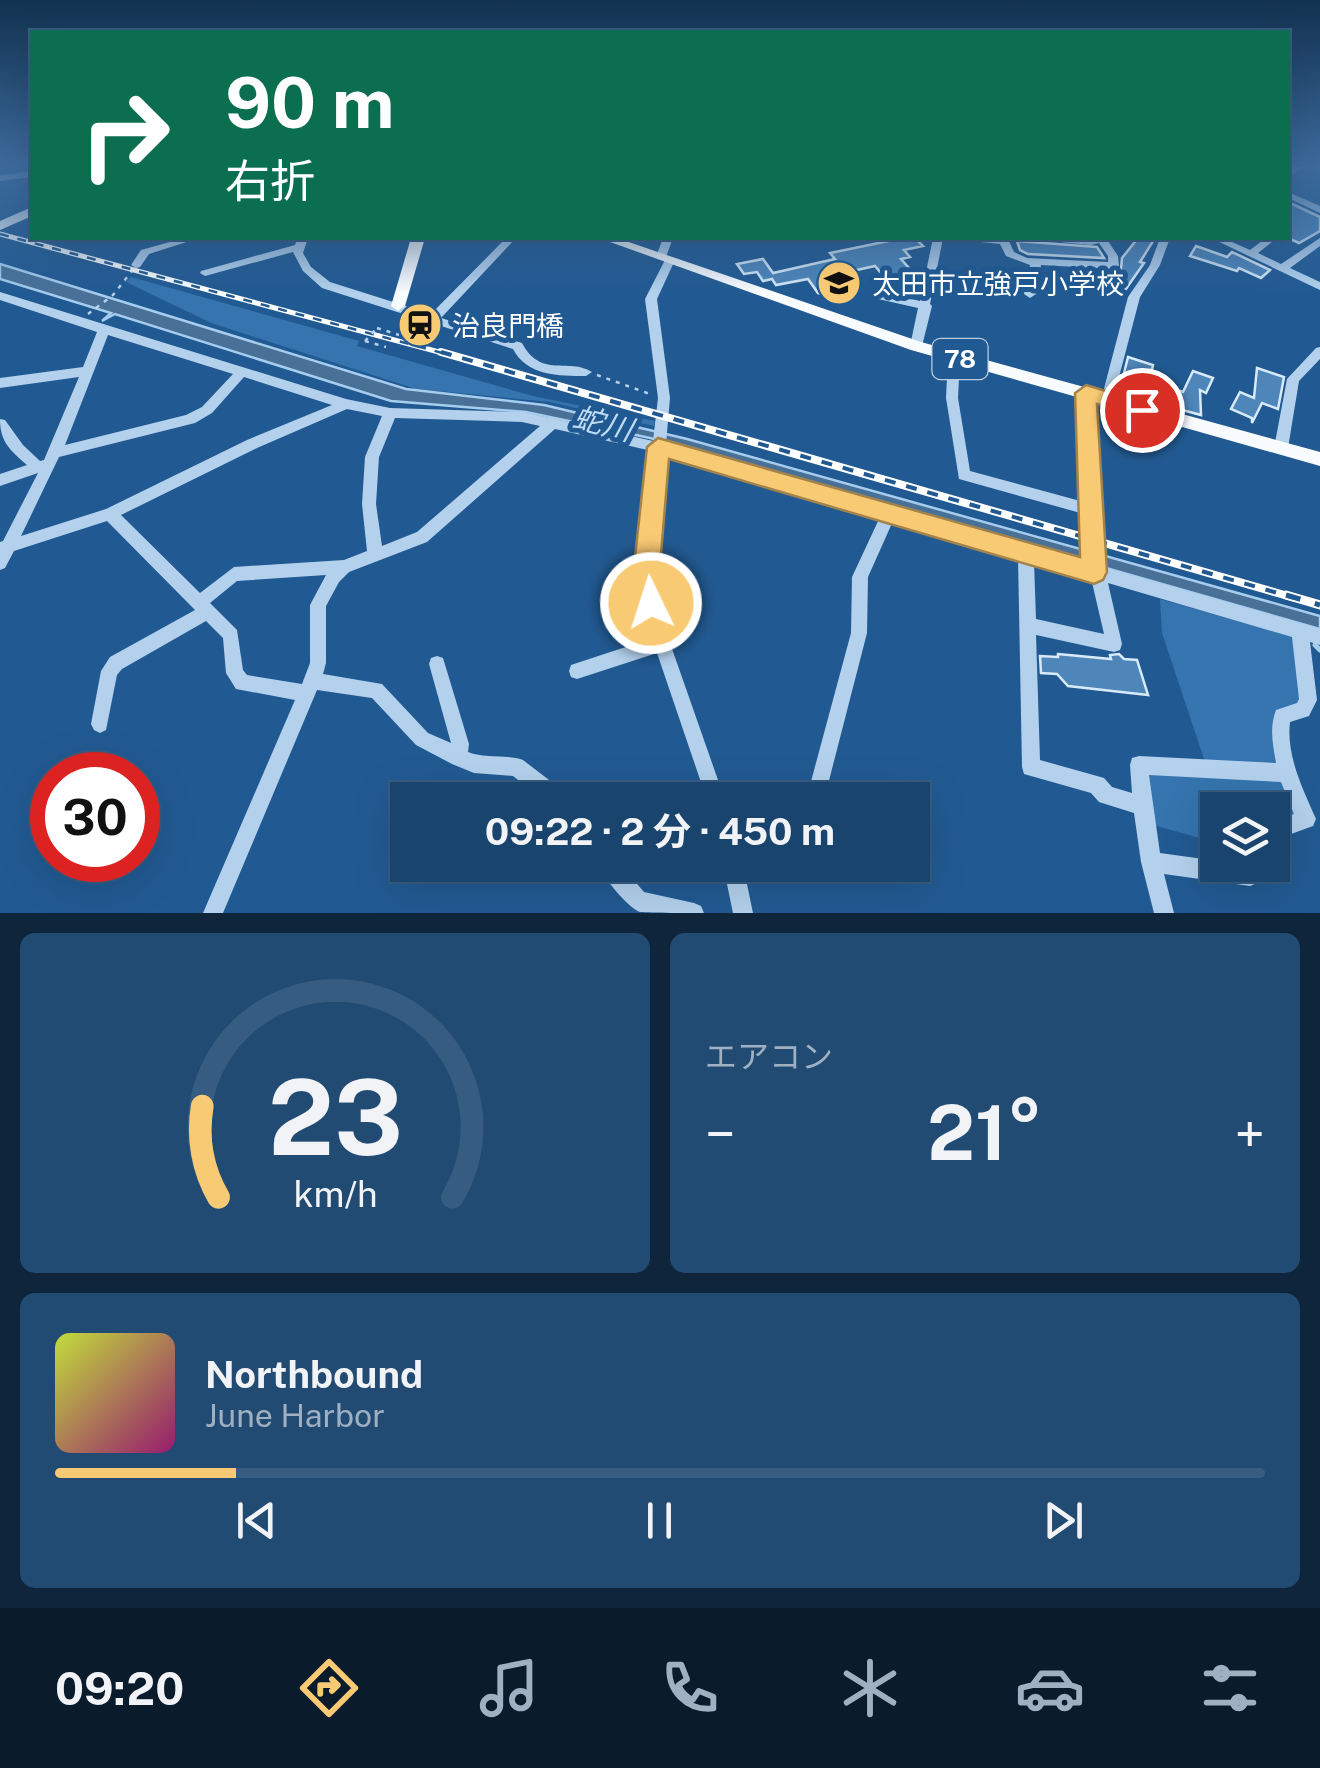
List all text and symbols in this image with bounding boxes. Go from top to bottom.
text: 90 m [225,61,395,144]
icon: right [60,70,190,200]
text: 右折 [225,154,315,207]
school or university icon: 太田市立強戸小学校 [816,260,862,306]
place label: 太田市立強戸小学校 [872,267,1124,300]
station icon: 治良門橋 [397,302,443,348]
place label: 治良門橋 [452,309,564,342]
road number: 78 [932,339,988,379]
pin [1100,368,1185,453]
icon: arrive [1115,383,1170,438]
water label: 蛇川 [570,398,639,448]
position arrow [599,551,703,655]
speed limit sign: 30 [30,752,160,882]
map controls [1200,792,1290,882]
button: layers [1200,792,1290,882]
text: 09:22 · 2 分 · 450 m [485,809,835,854]
text: エアコン [705,1038,833,1075]
text: 23 [267,1056,403,1178]
text: 21° [927,1089,1043,1177]
text: − [705,1102,736,1166]
text: + [1235,1102,1265,1166]
text: km/h [293,1173,377,1215]
text: Northbound [205,1352,423,1397]
text: June Harbor [205,1397,385,1434]
icon: previous [229,1493,284,1548]
icon: pause [632,1493,687,1548]
icon: next [1036,1493,1091,1548]
icon: directions [294,1653,364,1723]
icon: music [474,1653,544,1723]
icon: phone [655,1653,725,1723]
icon: climate [835,1653,905,1723]
icon: car [1015,1653,1085,1723]
icon: filters [1195,1653,1265,1723]
text: 09:20 [55,1662,184,1715]

